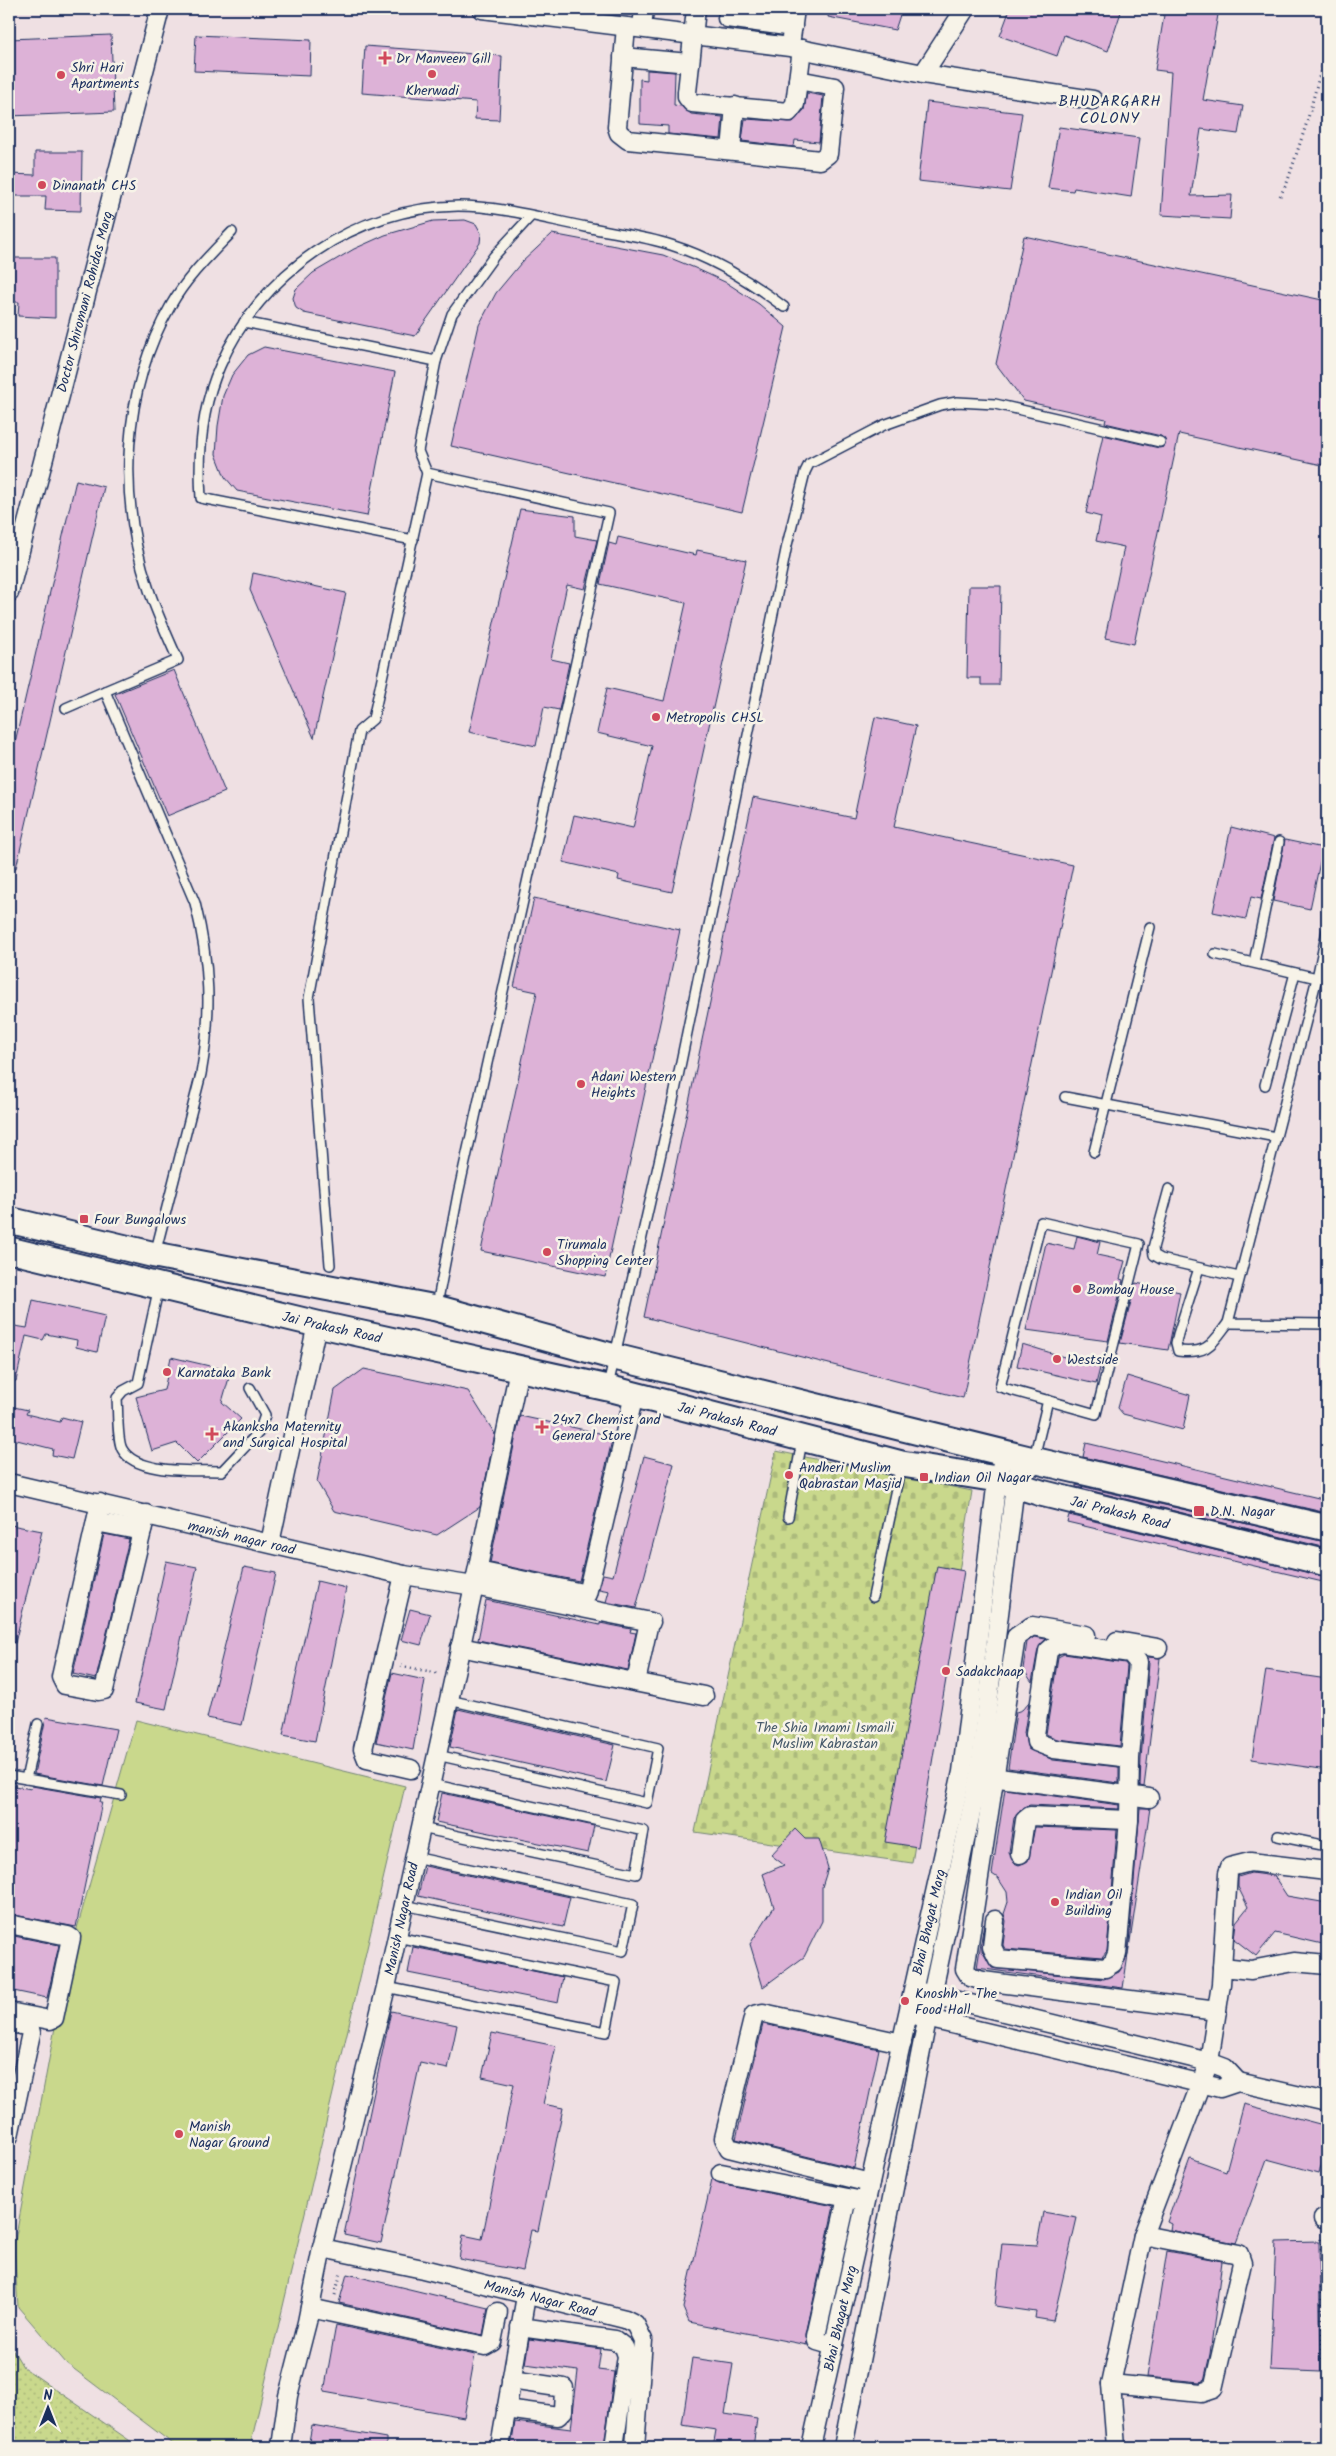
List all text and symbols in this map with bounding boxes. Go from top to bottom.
place label: Dr Manveen Gill [396,48,491,70]
marker: Dr Manveen Gill [378,51,392,65]
place label: Shri Hari Apartments [71,57,139,95]
marker: Kherwadi [426,68,438,80]
marker: Shri Hari Apartments [55,69,67,81]
place label: Kherwadi [405,80,459,102]
district label: BHUDARGARH COLONY [1058,90,1162,131]
place label: Dinanath CHS [52,175,137,197]
marker: Dinanath CHS [36,179,48,191]
street label: Doctor Shiromani Rohidas Marg [51,209,119,395]
place label: Metropolis CHSL [666,707,764,729]
marker: Metropolis CHSL [650,711,662,723]
place label: Adani Western Heights [591,1066,677,1104]
marker: Adani Western Heights [575,1078,587,1090]
place label: Four Bungalows [94,1209,186,1231]
marker: Four Bungalows [78,1213,90,1225]
place label: Tirumala Shopping Center [557,1234,655,1272]
marker: Tirumala Shopping Center [541,1246,553,1258]
place label: Bombay House [1087,1279,1175,1301]
marker: Bombay House [1071,1283,1083,1295]
street label: Jai Prakash Road [280,1306,384,1350]
place label: Westside [1067,1349,1119,1371]
marker: Westside [1051,1353,1063,1365]
place label: Karnataka Bank [177,1362,271,1384]
marker: Karnataka Bank [161,1366,173,1378]
street label: Jai Prakash Road [675,1396,780,1443]
place label: 24x7 Chemist and General Store [552,1409,662,1447]
place label: Akanksha Maternity and Surgical Hospital [223,1416,348,1454]
marker: 24x7 Chemist and General Store [536,1421,548,1433]
marker: Akanksha Maternity and Surgical Hospital [205,1427,219,1441]
place label: Andheri Muslim Qabrastan Masjid [799,1457,903,1495]
place label: Indian Oil Nagar [934,1467,1032,1489]
marker: Andheri Muslim Qabrastan Masjid [783,1469,795,1481]
marker: Indian Oil Nagar [918,1471,930,1483]
street label: Jai Prakash Road [1068,1491,1172,1536]
place label: D.N. Nagar [1210,1501,1276,1523]
marker: D.N. Nagar [1192,1504,1206,1518]
street label: manish nagar road [186,1515,298,1562]
place label: Sadakchaap [956,1661,1024,1683]
marker: Sadakchaap [940,1665,952,1677]
park label: The Shia Imami Ismaili Muslim Kabrastan [756,1717,894,1755]
street label: Manish Nagar Road [379,1859,425,1978]
street label: Bhai Bhagat Marg [907,1867,952,1977]
place label: Indian Oil Building [1065,1884,1123,1922]
marker: Indian Oil Building [1049,1896,1061,1908]
place label: Knoshh - The Food Hall [915,1983,998,2021]
marker: Knoshh - The Food Hall [899,1995,911,2007]
place label: Manish Nagar Ground [189,2116,270,2154]
marker: Manish Nagar Ground [173,2128,185,2140]
street label: Bhai Bhagat Marg [818,2263,863,2374]
street label: Manish Nagar Road [481,2274,600,2324]
north arrow [22,2384,72,2434]
text: N [44,2385,53,2407]

